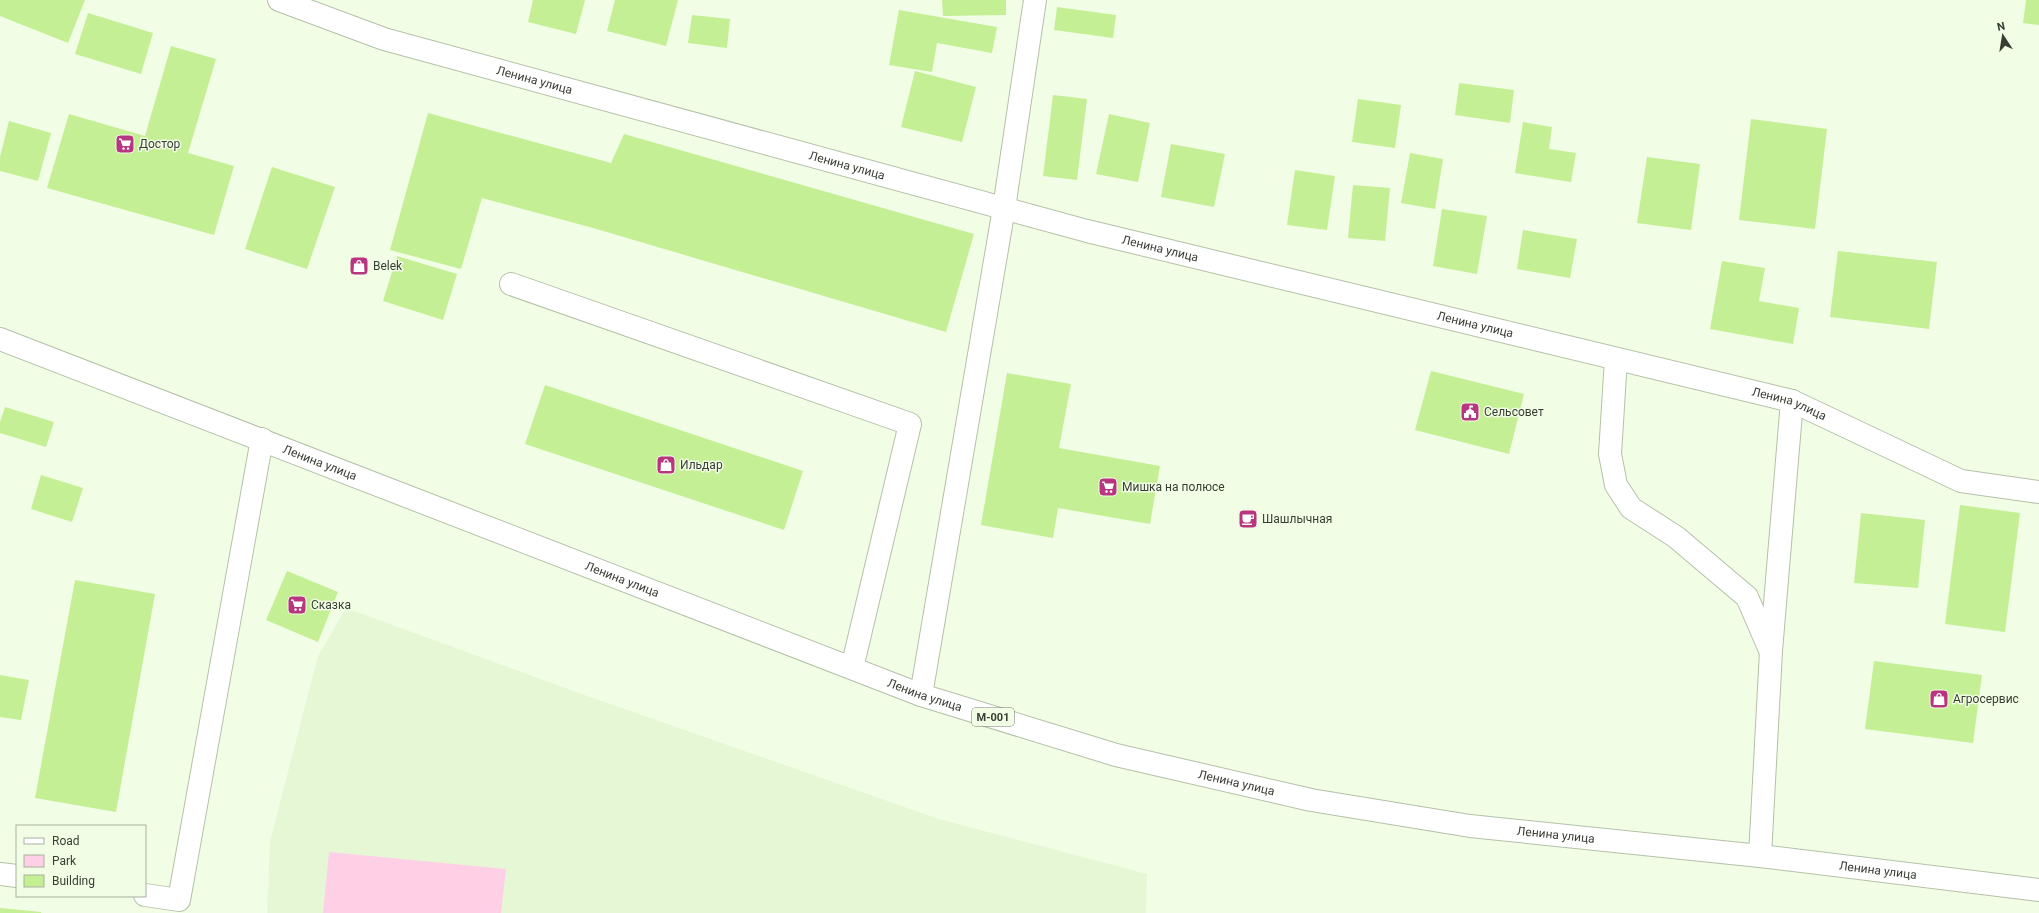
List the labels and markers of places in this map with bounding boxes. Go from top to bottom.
supermarket icon: Достор [114,133,136,155]
place label: Достор [139,137,181,151]
shop icon: Belek [348,255,370,277]
place label: Belek [373,259,403,273]
public building icon: Сельсовет [1459,401,1481,423]
place label: Сельсовет [1484,405,1544,419]
shop icon: Ильдар [655,454,677,476]
place label: Ильдар [680,458,723,472]
supermarket icon: Мишка на полюсе [1097,476,1119,498]
place label: Мишка на полюсе [1122,480,1225,494]
cafe icon: Шашлычная [1237,508,1259,530]
place label: Шашлычная [1262,512,1332,526]
supermarket icon: Сказка [286,594,308,616]
place label: Сказка [311,598,351,612]
shop icon: Агросервис [1928,688,1950,710]
place label: Агросервис [1953,692,2019,706]

